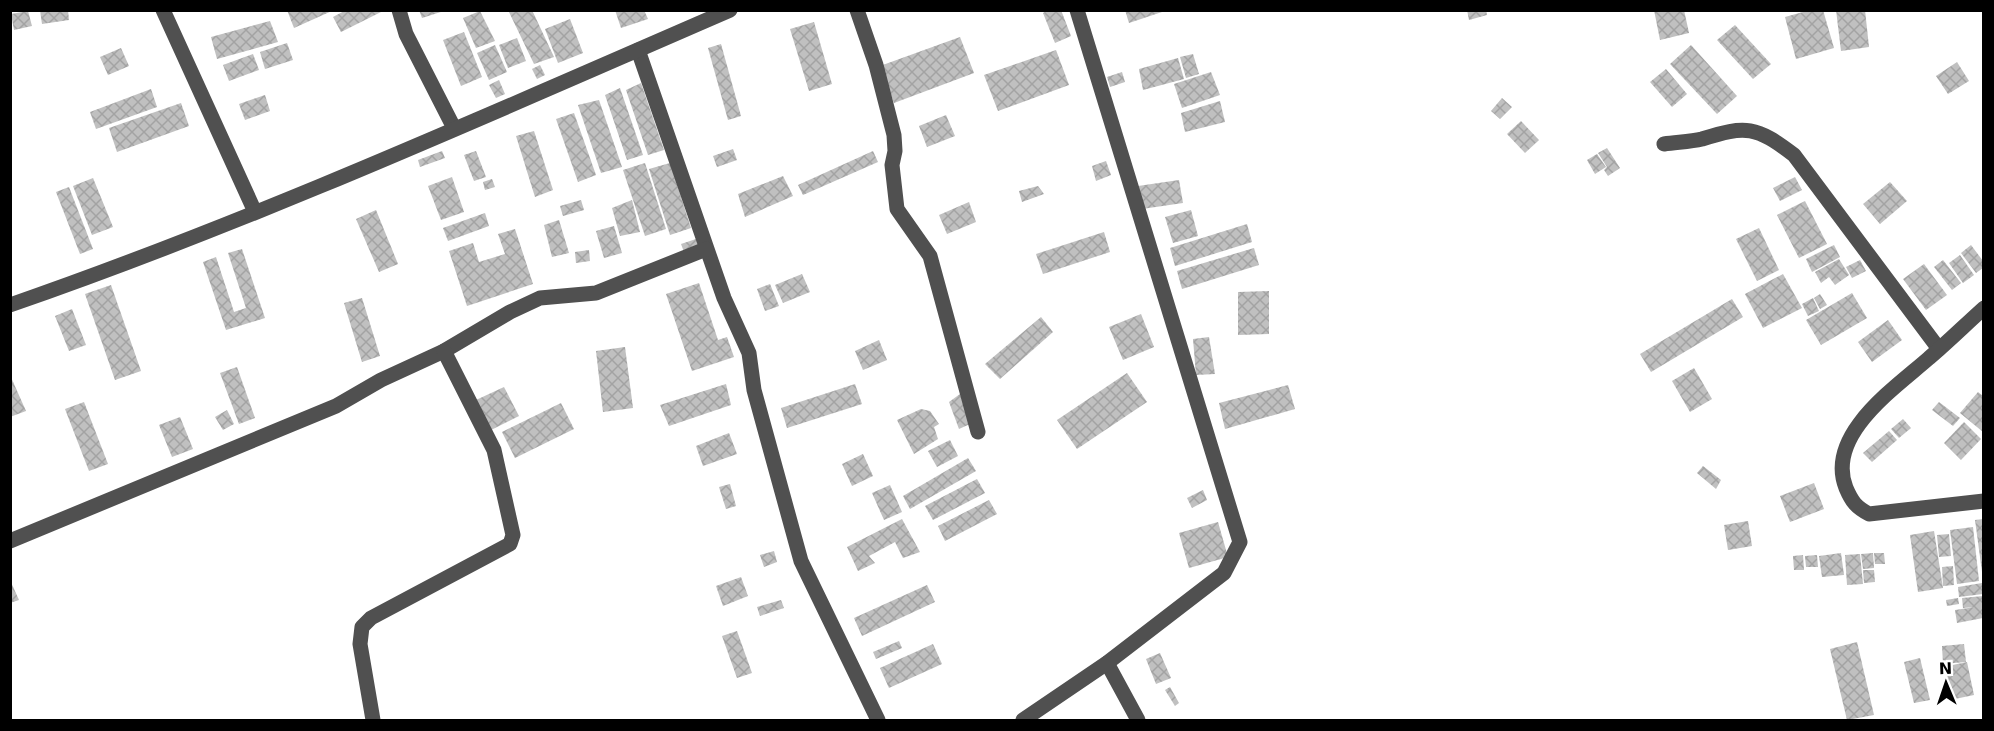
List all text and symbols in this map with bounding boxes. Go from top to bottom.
north arrow [1916,653,1976,713]
text: N [1938,659,1953,678]

